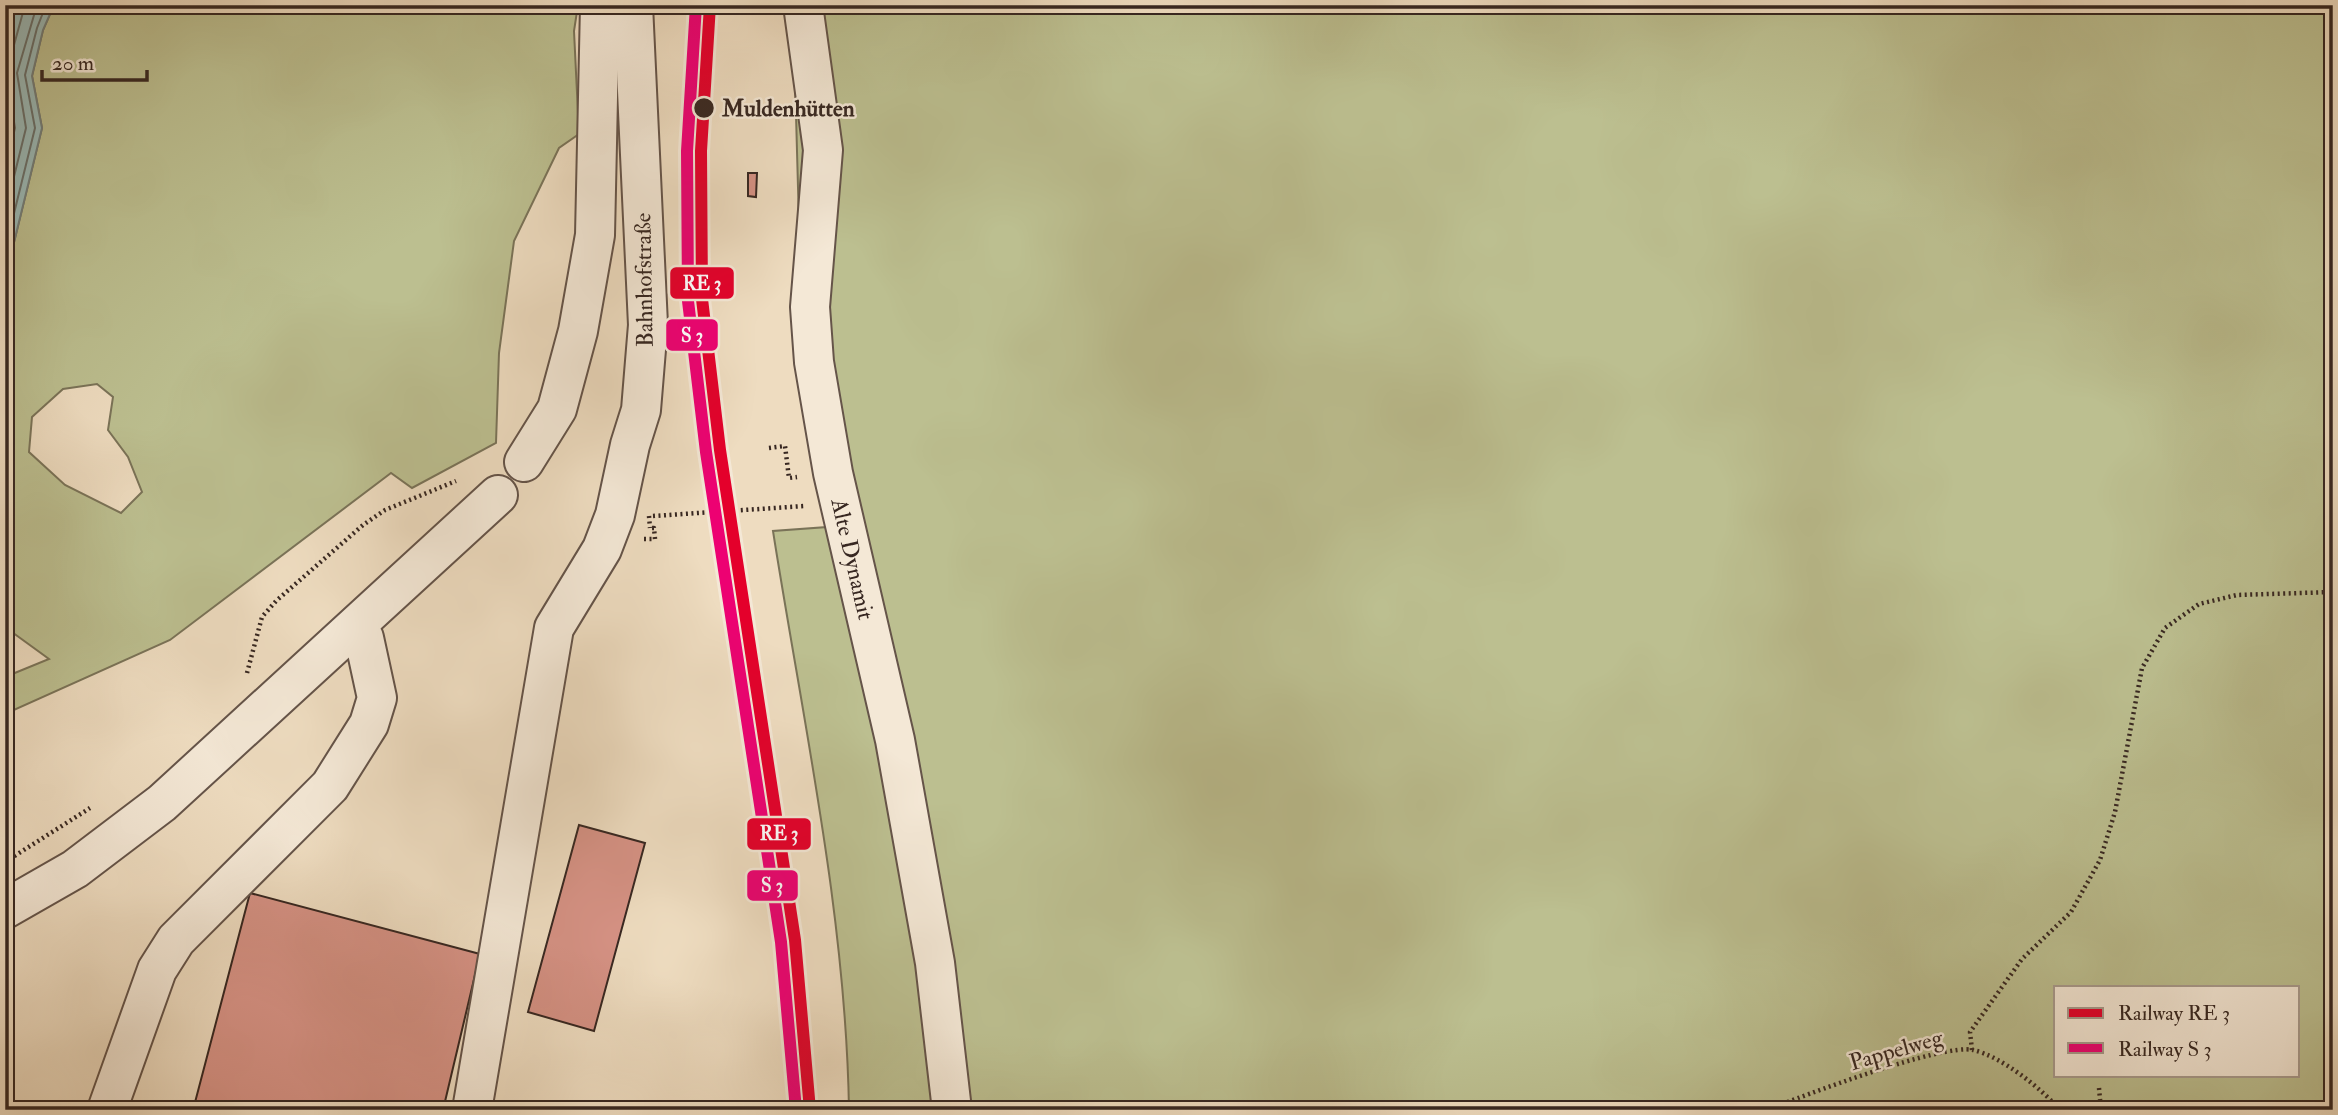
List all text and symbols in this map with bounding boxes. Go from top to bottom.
scale bar [42,38,147,82]
text: 20 m [52,50,94,77]
place label: Muldenhütten [721,94,855,123]
marker: Muldenhütten [692,96,716,120]
street label: Bahnhofstraße [628,212,660,347]
line badge: RE 3 [669,266,735,300]
text: RE 3 [683,272,721,296]
line badge: S 3 [665,318,719,352]
text: S 3 [681,324,703,348]
street label: Alte Dynamit [825,494,881,623]
line badge: RE 3 [746,817,812,851]
text: RE 3 [760,822,798,846]
line badge: S 3 [746,869,799,902]
text: S 3 [761,874,783,898]
legend [2054,986,2300,1076]
text: Railway RE 3 [2118,1000,2230,1027]
street label: Pappelweg [1846,1023,1947,1078]
text: Railway S 3 [2118,1036,2212,1063]

